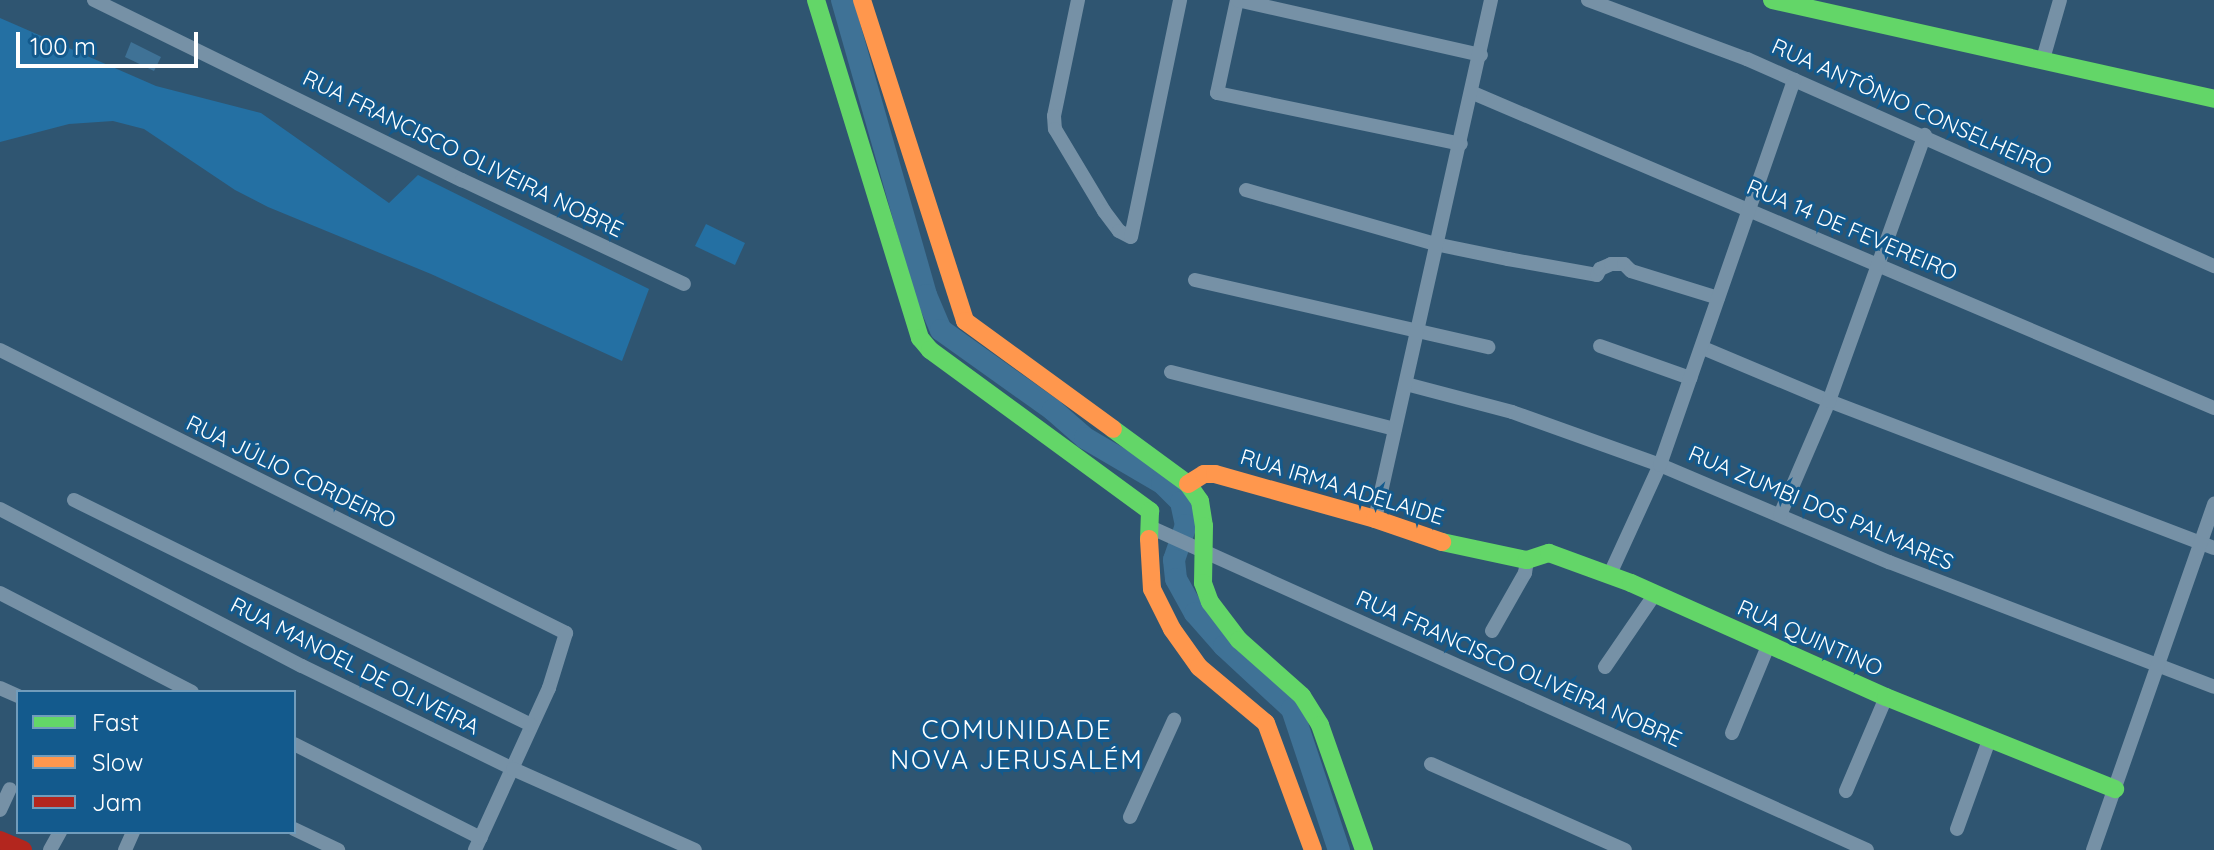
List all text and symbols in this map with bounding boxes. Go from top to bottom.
scale bar [20,16,202,66]
text: 100 m [30,31,96,61]
street label: RUA ANTÔNIO CONSELHEIRO [1768,33,2056,181]
street label: RUA FRANCISCO OLIVEIRA NOBRE [298,65,628,243]
street label: RUA 14 DE FEVEREIRO [1743,174,1961,286]
street label: RUA JÚLIO CORDEIRO [182,410,400,534]
street label: RUA ZUMBI DOS PALMARES [1684,440,1958,576]
street label: RUA IRMA ADELAIDE [1237,443,1447,531]
street label: RUA FRANCISCO OLIVEIRA NOBRE [1352,585,1686,753]
street label: RUA MANOEL DE OLIVEIRA [226,592,484,740]
street label: RUA QUINTINO [1733,594,1887,682]
legend [16,690,296,834]
text: Fast [92,707,139,737]
district label: COMUNIDADE NOVA JERUSALÉM [890,714,1144,776]
text: Slow [92,747,143,777]
text: Jam [92,787,142,817]

